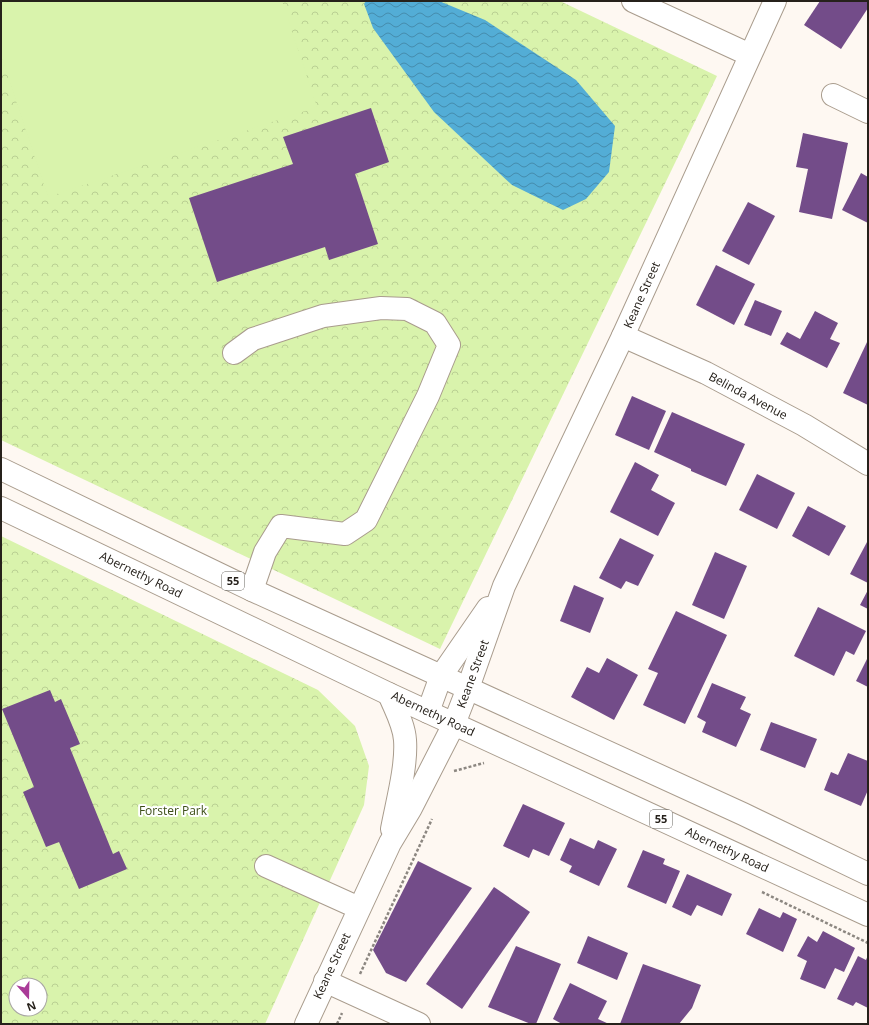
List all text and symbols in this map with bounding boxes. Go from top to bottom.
street label: Keane Street [619,259,664,331]
street label: Belinda Avenue [706,368,791,424]
street label: Abernethy Road [97,547,185,602]
road number: 55 [222,572,244,590]
street label: Keane Street [452,637,493,710]
street label: Abernethy Road [389,687,478,740]
park label: Forster Park [139,802,208,819]
road number: 55 [650,810,672,828]
street label: Abernethy Road [683,823,772,876]
street label: Keane Street [309,930,354,1002]
north arrow [8,977,48,1017]
text: N [25,998,38,1015]

